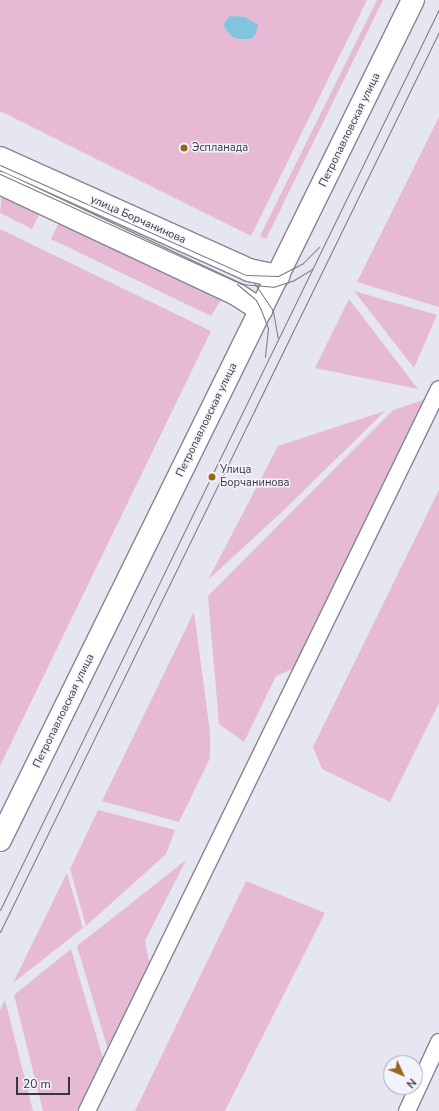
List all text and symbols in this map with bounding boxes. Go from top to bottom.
street label: Петропавловская улица [317,71,383,189]
place label: Эспланада [192,141,248,155]
marker: Эспланада [179,143,189,153]
street label: улица Борчанинова [88,193,188,247]
street label: Петропавловская улица [174,361,240,479]
place label: Улица Борчанинова [220,464,290,490]
marker: Улица Борчанинова [207,472,217,482]
street label: Петропавловская улица [31,652,97,770]
north arrow [383,1055,423,1095]
scale bar [18,1069,72,1095]
text: N [403,1075,420,1091]
text: 20 m [23,1076,51,1092]

